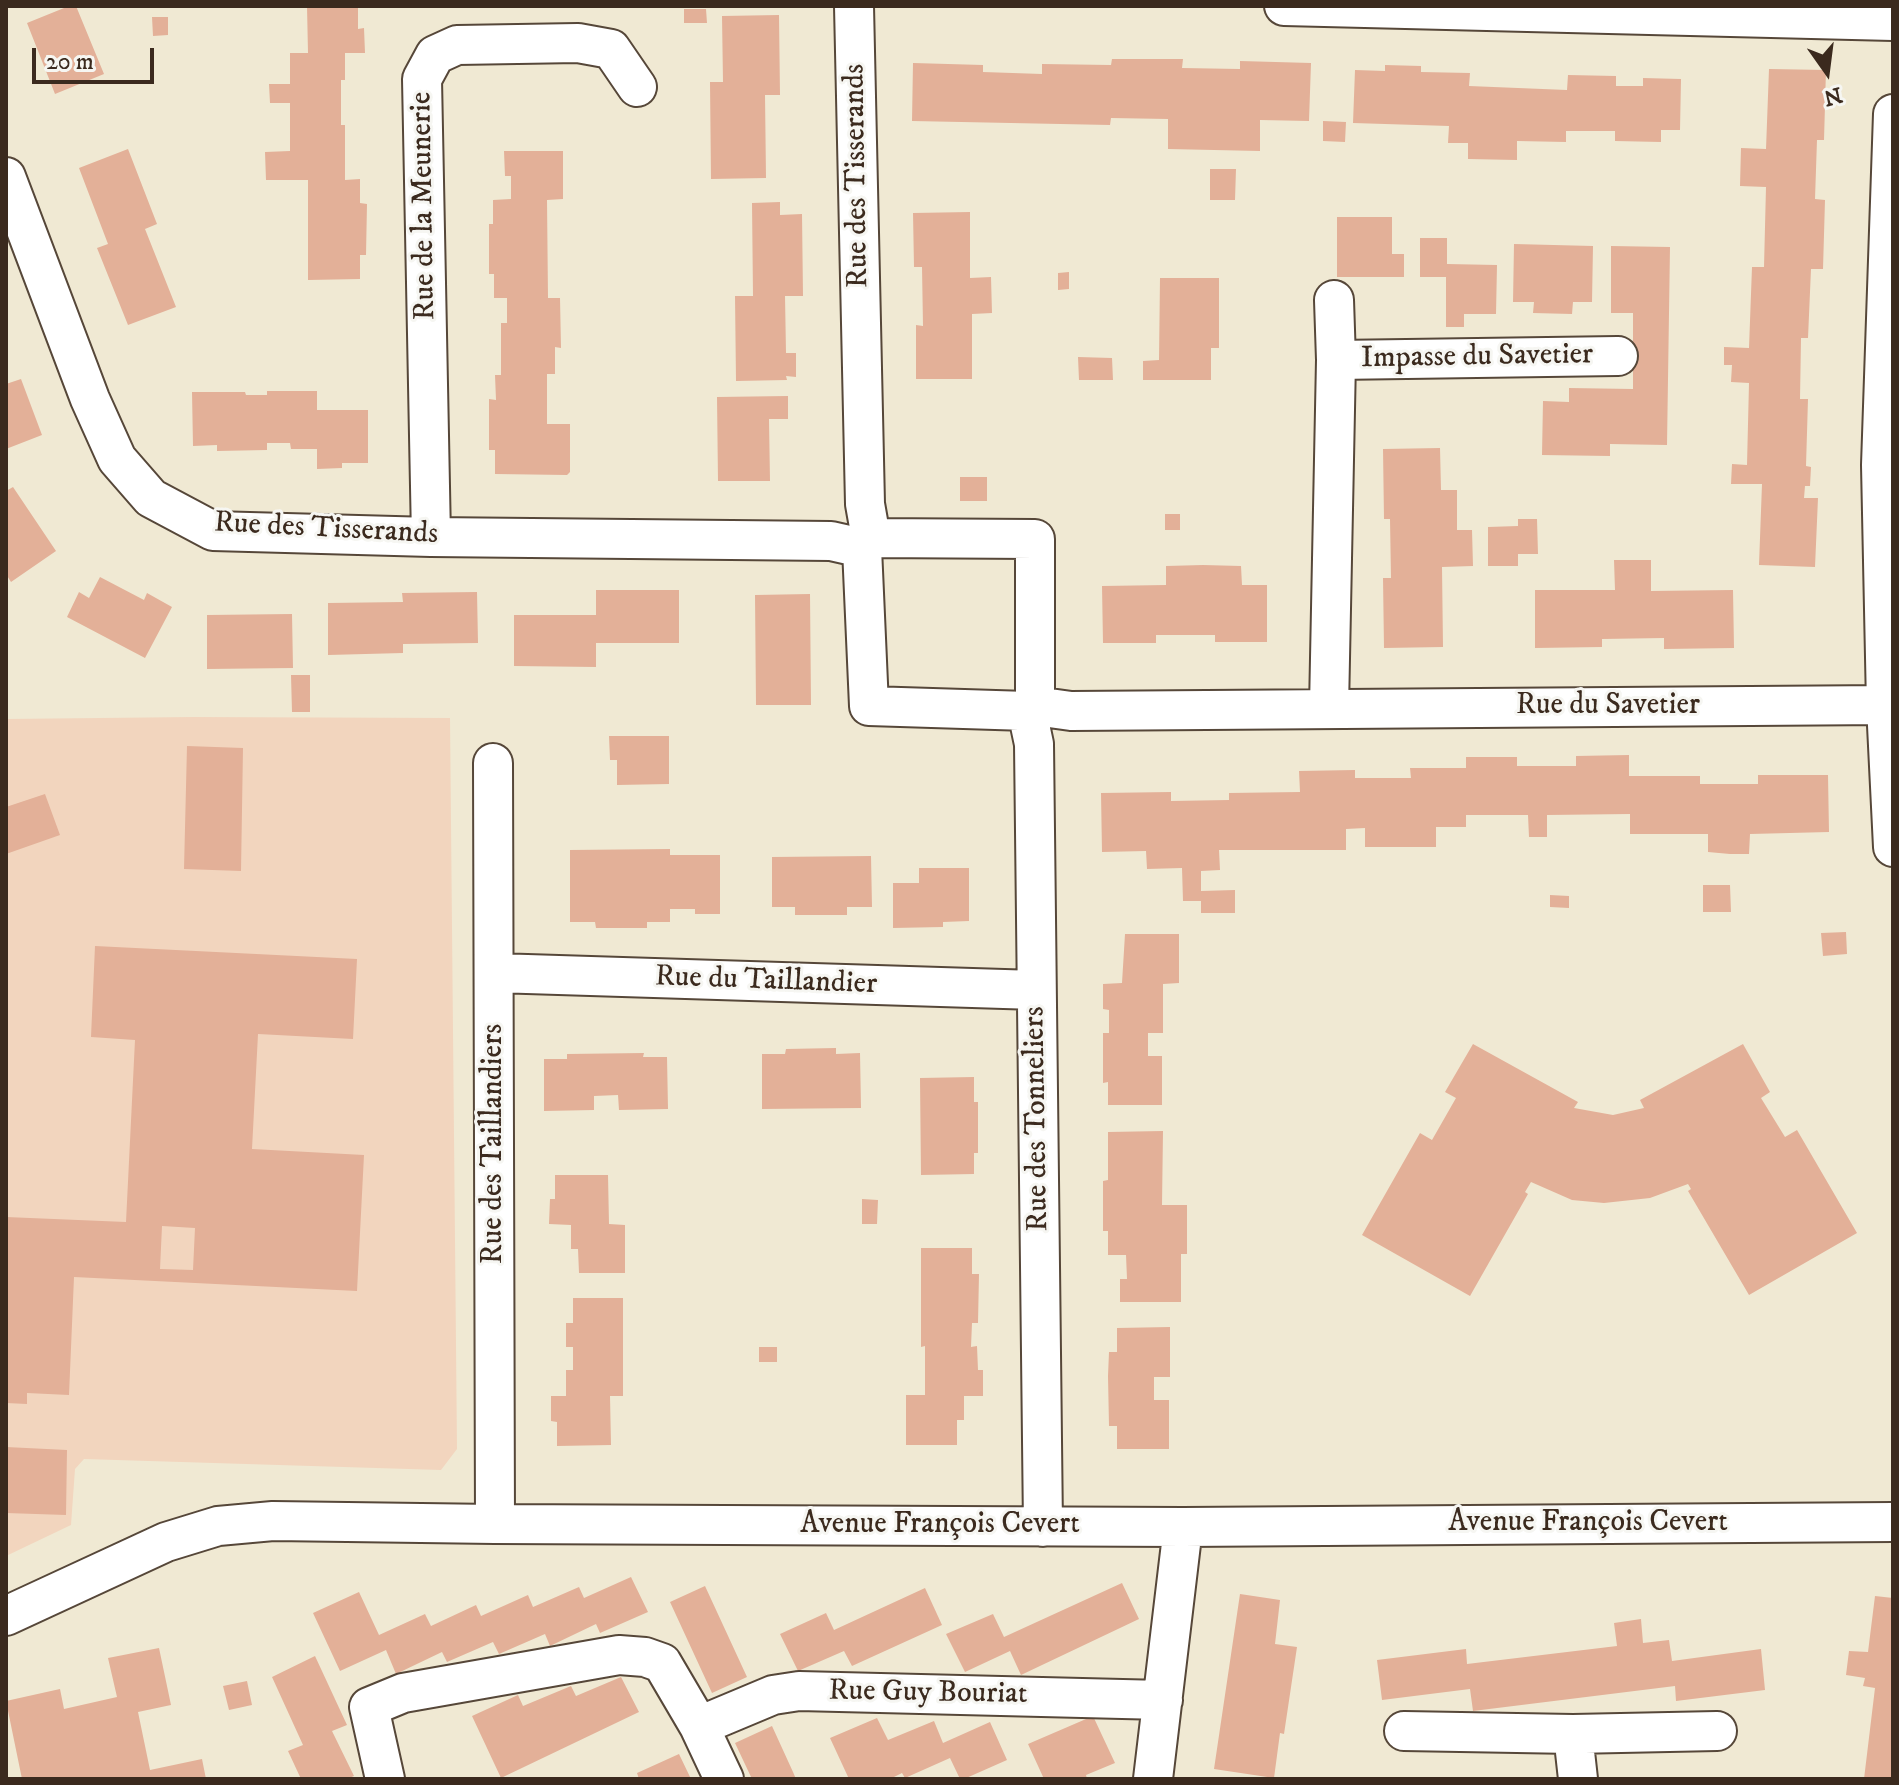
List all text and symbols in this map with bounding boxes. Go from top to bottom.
scale bar [36,32,158,82]
north arrow [1787,32,1867,112]
text: 20 m [46,47,94,77]
street label: Rue des Tisserands [838,64,878,288]
text: N [1821,80,1845,111]
street label: Rue de la Meunerie [405,91,445,321]
street label: Impasse du Savetier [1361,338,1593,378]
street label: Rue des Tisserands [213,506,439,554]
street label: Rue du Savetier [1516,689,1700,725]
street label: Rue du Taillandier [654,960,878,1004]
street label: Rue des Tonneliers [1018,1006,1058,1232]
street label: Rue des Taillandiers [477,1024,513,1264]
street label: Avenue François Cevert [1448,1506,1728,1542]
street label: Avenue François Cevert [800,1508,1080,1544]
street label: Rue Guy Bouriat [828,1674,1028,1714]

